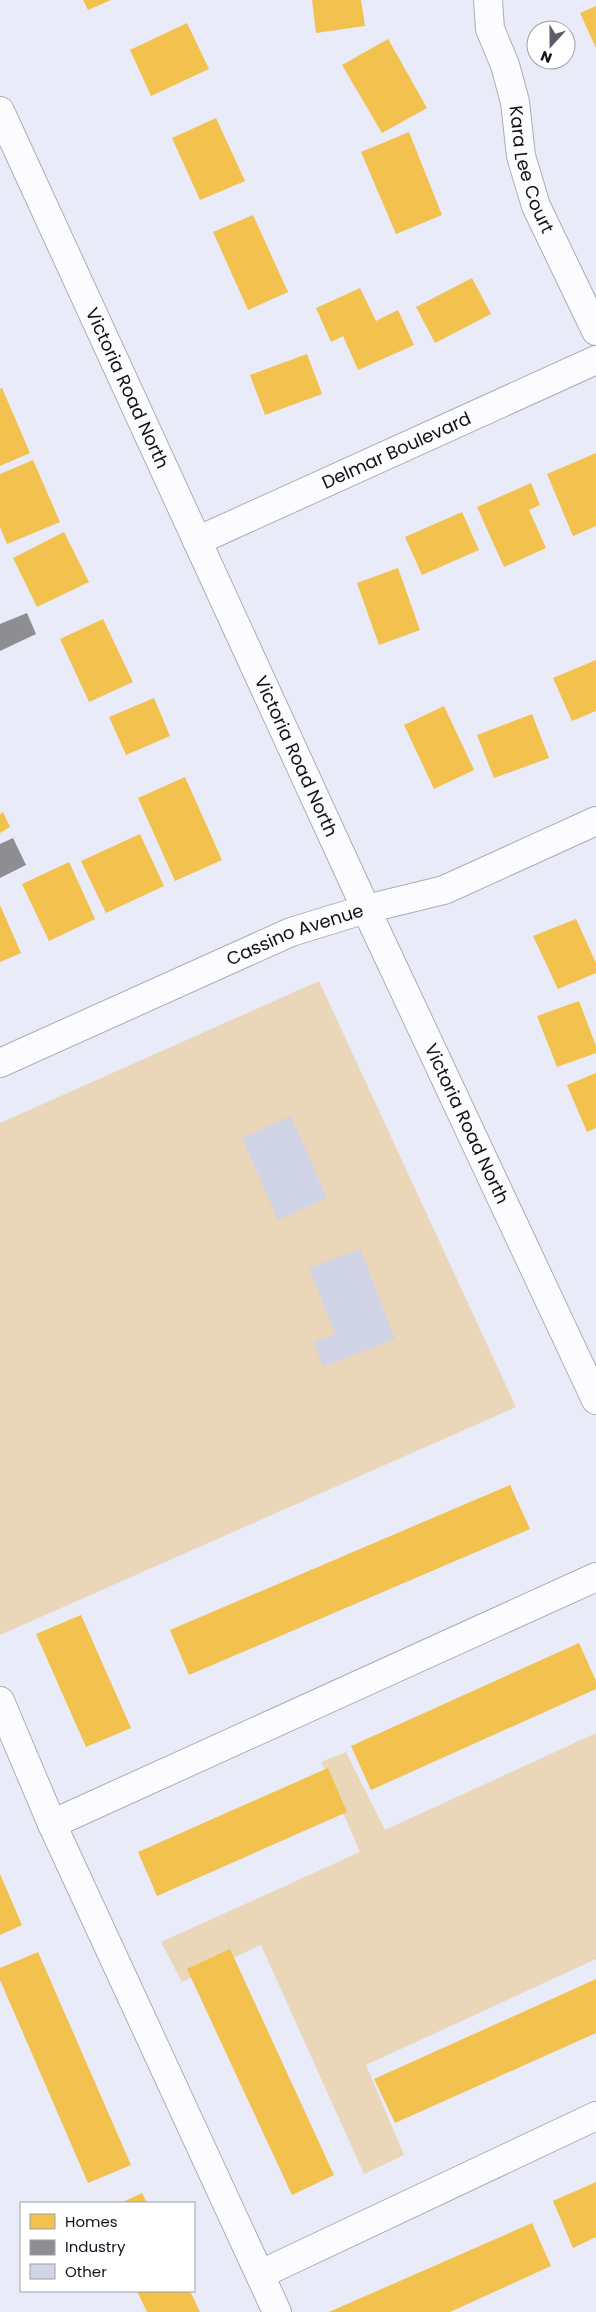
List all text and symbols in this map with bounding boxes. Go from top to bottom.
north arrow [526,20,576,70]
text: N [538,46,555,68]
street label: Kara Lee Court [503,104,560,237]
street label: Victoria Road North [80,304,175,473]
street label: Delmar Boulevard [318,405,475,495]
street label: Victoria Road North [249,672,344,841]
street label: Cassino Avenue [222,897,367,971]
street label: Victoria Road North [419,1039,515,1208]
legend [20,2202,195,2292]
text: Homes [65,2211,118,2232]
text: Industry [65,2236,126,2257]
text: Other [65,2261,107,2282]

